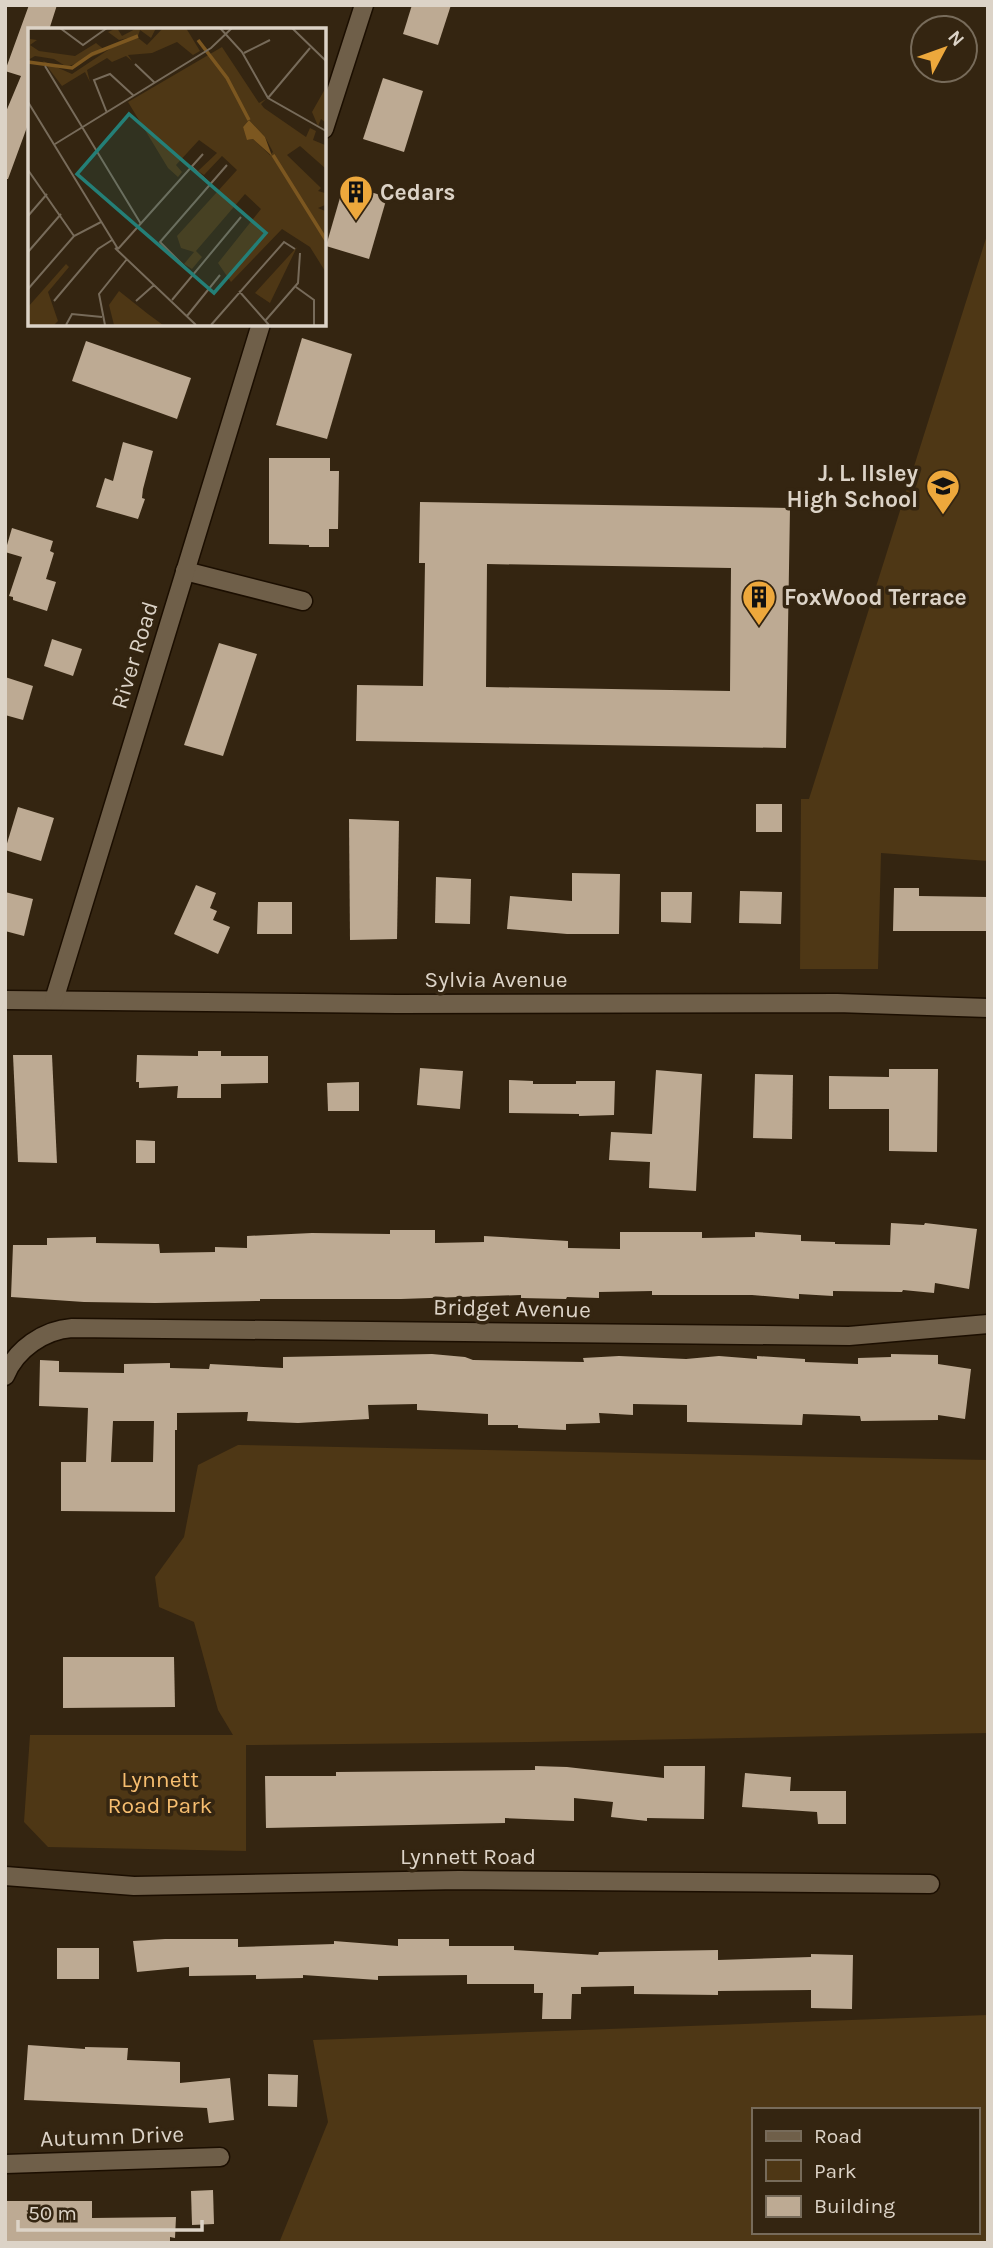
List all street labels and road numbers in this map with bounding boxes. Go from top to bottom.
street label: River Road [105,598,164,712]
street label: Sylvia Avenue [424,966,568,993]
street label: Bridget Avenue [433,1294,591,1323]
street label: Lynnett Road [400,1843,536,1870]
street label: Autumn Drive [39,2120,185,2153]

